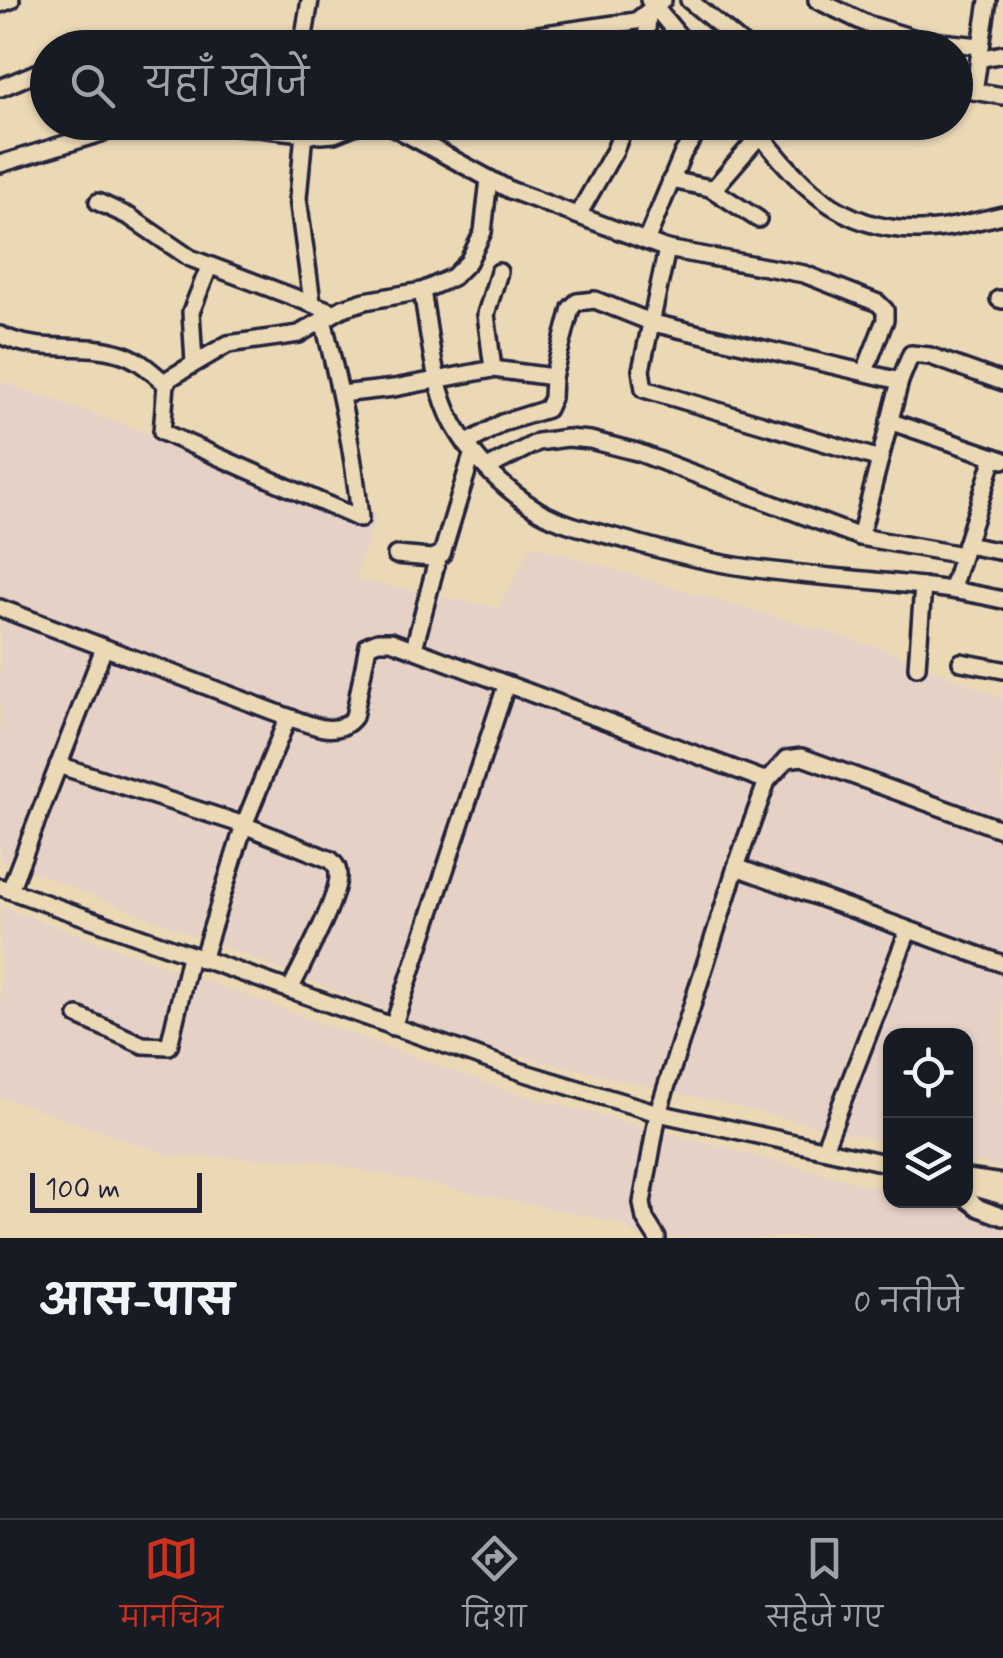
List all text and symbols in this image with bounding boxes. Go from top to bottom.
search box [30,30,973,140]
icon: search [65,58,120,113]
text: यहाँ खोजें [145,60,309,109]
map controls [883,1028,973,1208]
button: locate [883,1028,973,1118]
button: layers [883,1118,973,1208]
scale bar [30,1168,202,1212]
text: 100 m [45,1172,120,1209]
text: आस-पास [40,1275,234,1330]
text: 0 नतीजे [853,1282,963,1324]
tab: मानचित्र [120,1531,223,1648]
tab: दिशा [463,1531,526,1648]
tab: सहेजे गए [766,1531,883,1648]

